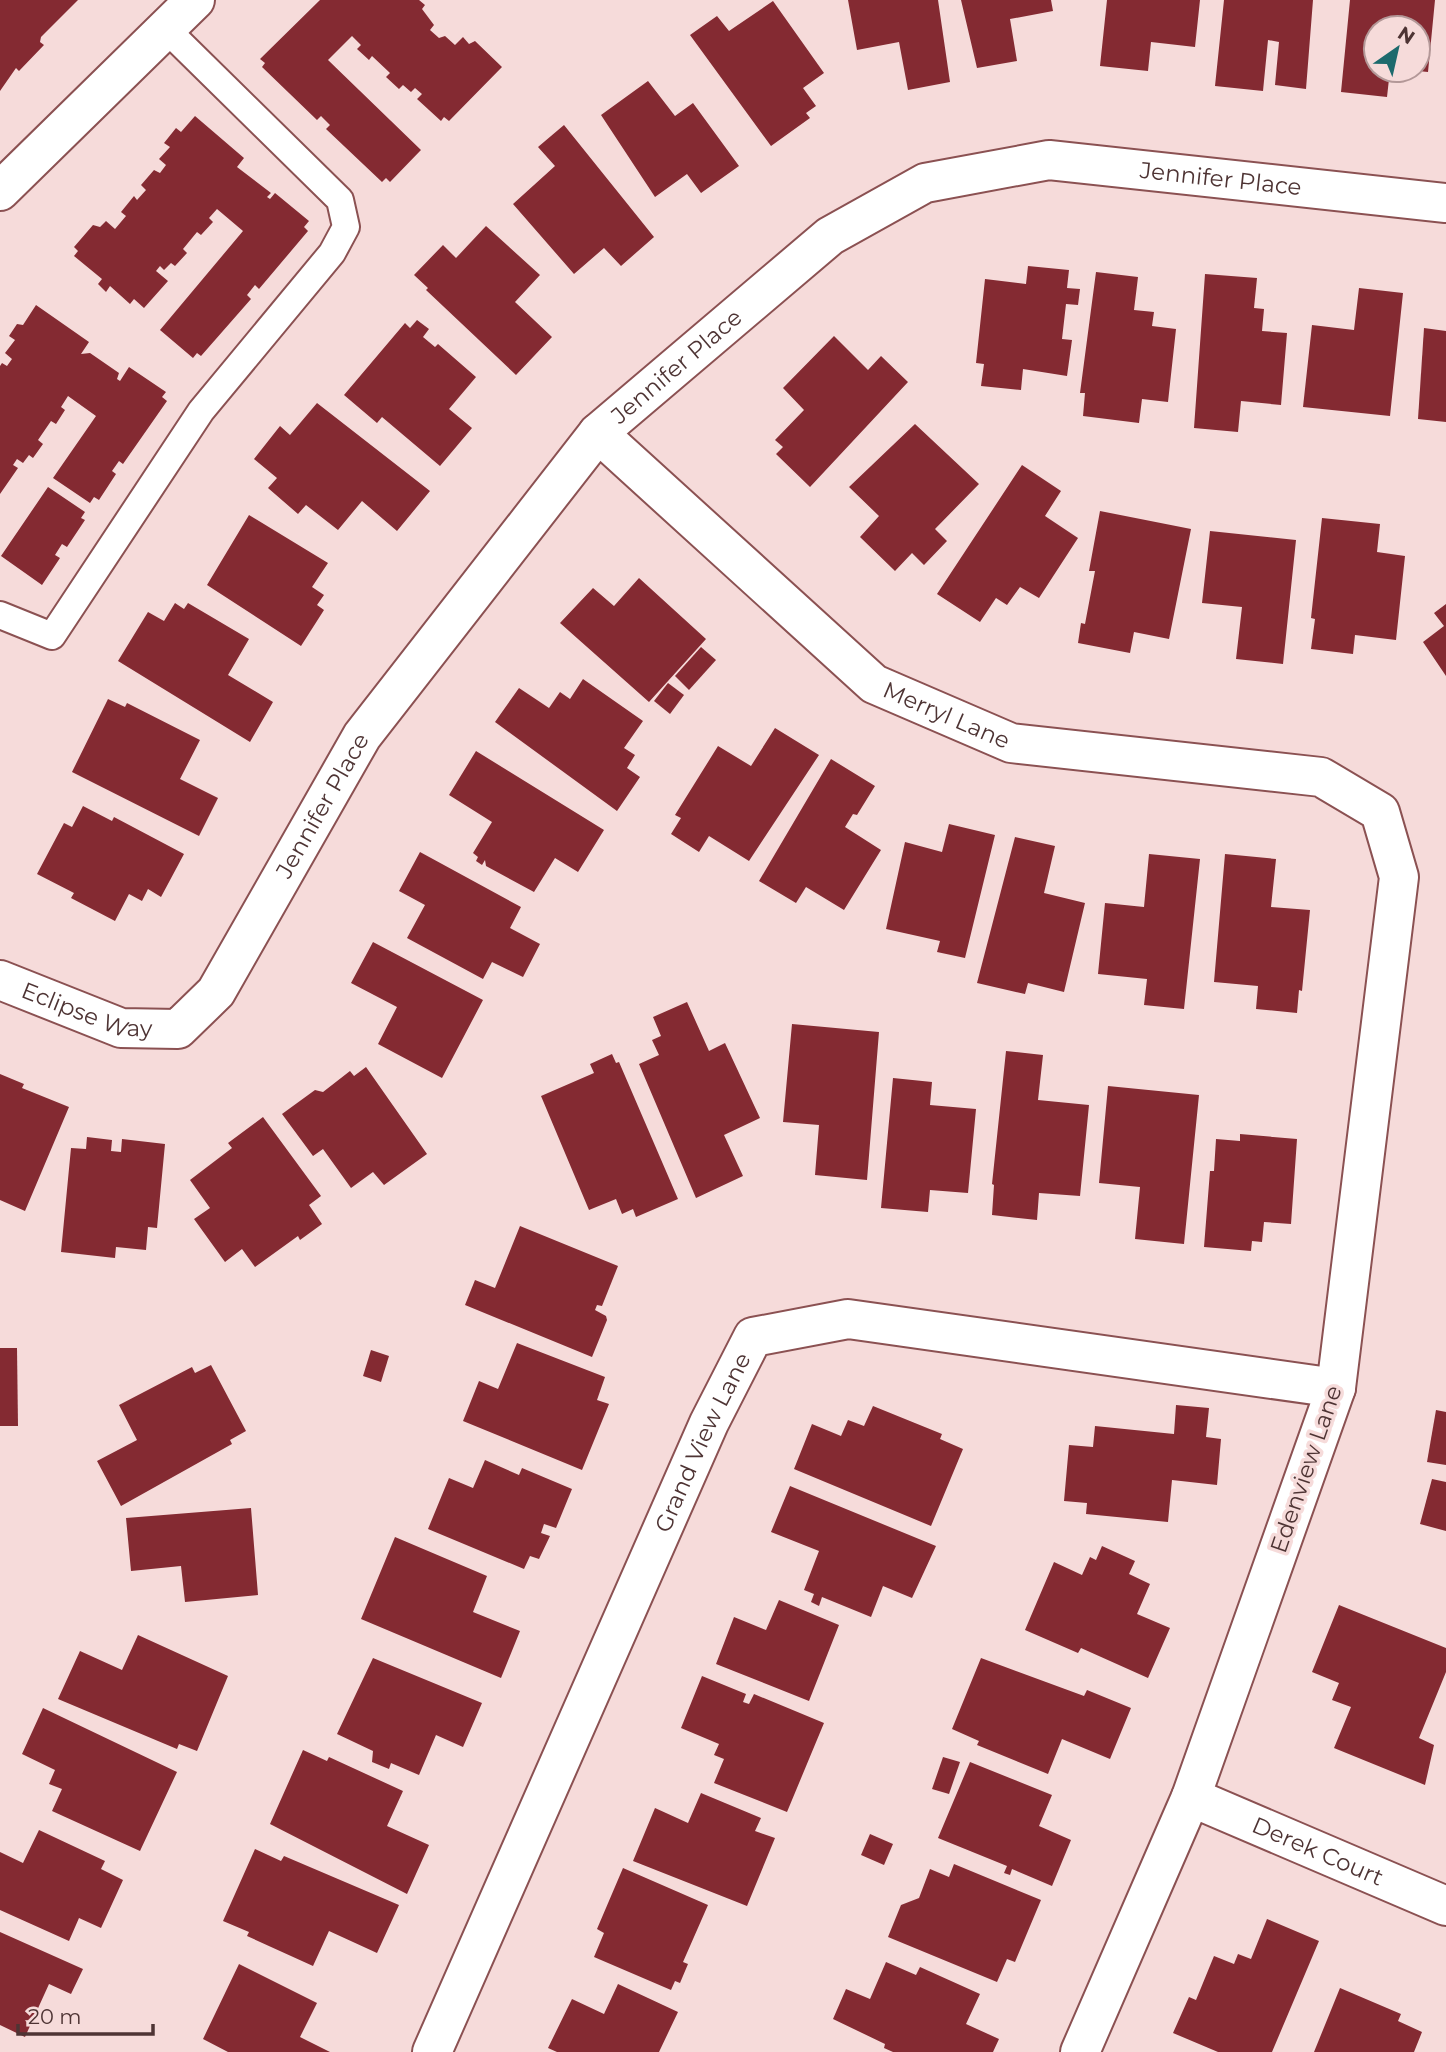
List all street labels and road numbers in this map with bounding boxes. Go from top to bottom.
street label: Jennifer Place [1137,156,1303,201]
street label: Jennifer Place [605,303,747,430]
street label: Merryl Lane [879,676,1014,755]
street label: Jennifer Place [270,728,375,884]
street label: Eclipse Way [18,976,153,1043]
street label: Grand View Lane [649,1348,757,1537]
street label: Edenview Lane [1264,1382,1348,1556]
street label: Derek Court [1248,1811,1388,1892]

